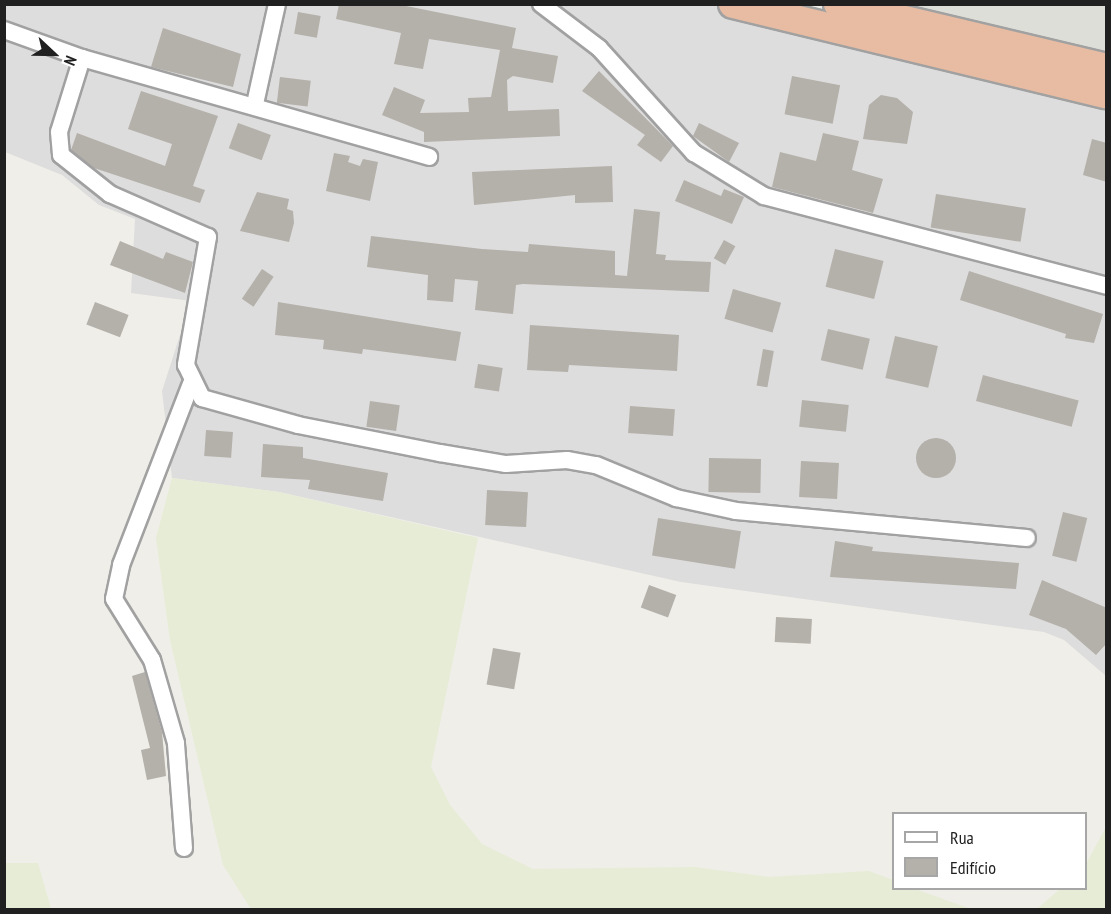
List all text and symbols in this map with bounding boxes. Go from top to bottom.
north arrow [24,24,84,84]
text: N [60,53,82,68]
legend [892,812,1087,890]
text: Rua [950,826,974,849]
text: Edifício [950,856,996,879]

